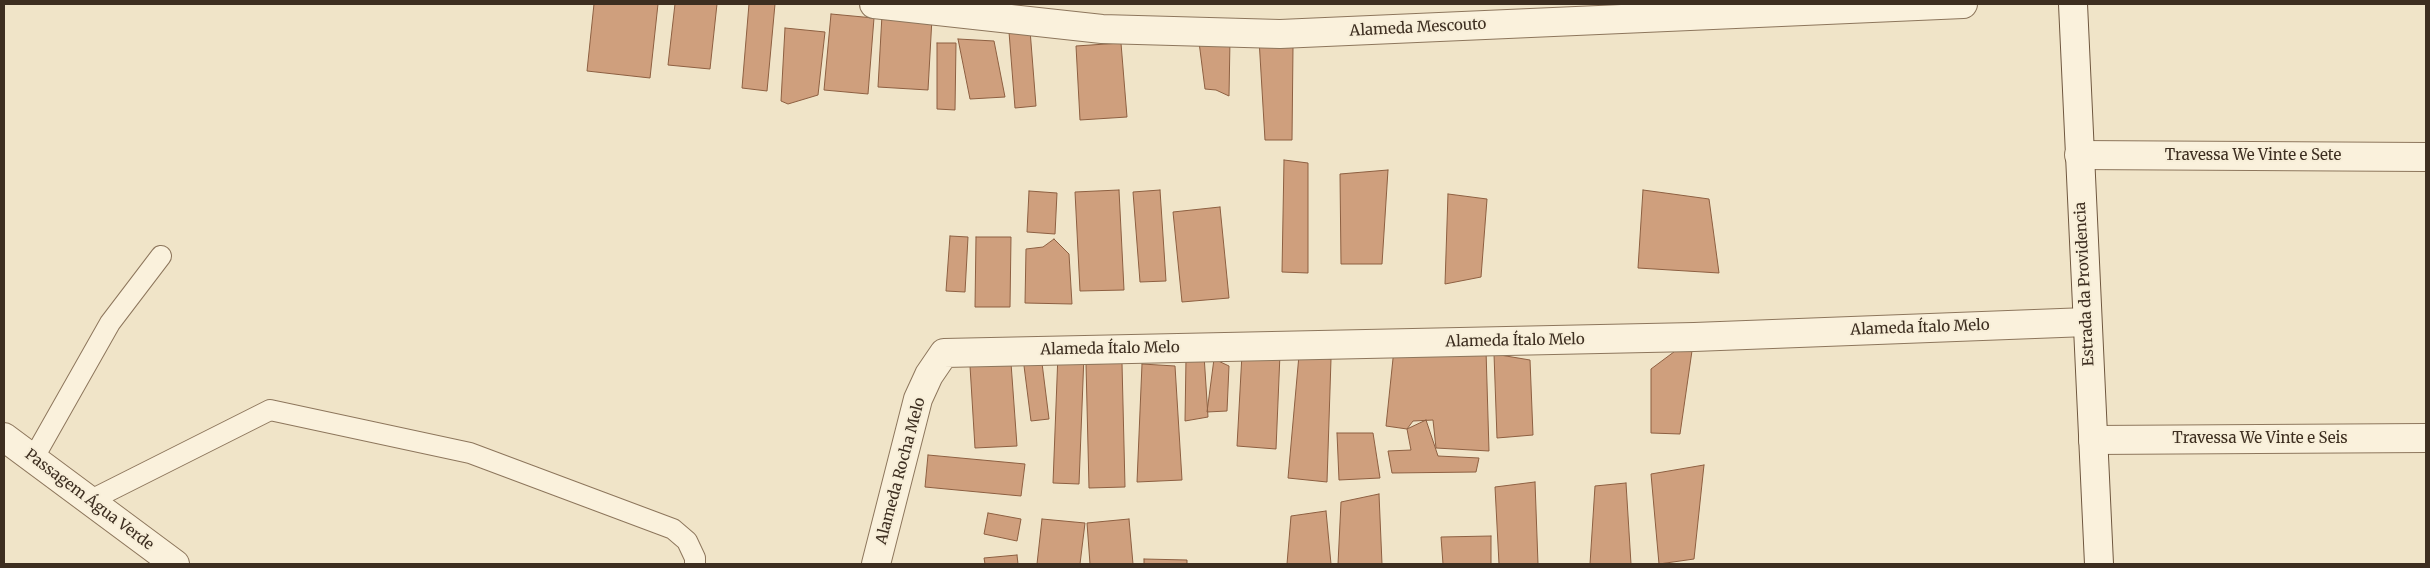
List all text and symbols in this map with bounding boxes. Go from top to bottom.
street label: Alameda Mescouto [1349,15,1487,41]
street label: Travessa We Vinte e Sete [2165,147,2341,165]
street label: Estrada da Providencia [2072,201,2098,367]
street label: Alameda Ítalo Melo [1850,317,1990,339]
street label: Alameda Ítalo Melo [1445,331,1585,351]
street label: Alameda Ítalo Melo [1040,339,1180,359]
street label: Alameda Rocha Melo [873,396,929,546]
street label: Travessa We Vinte e Seis [2172,430,2348,448]
street label: Passagem Água Verde [21,446,157,554]

